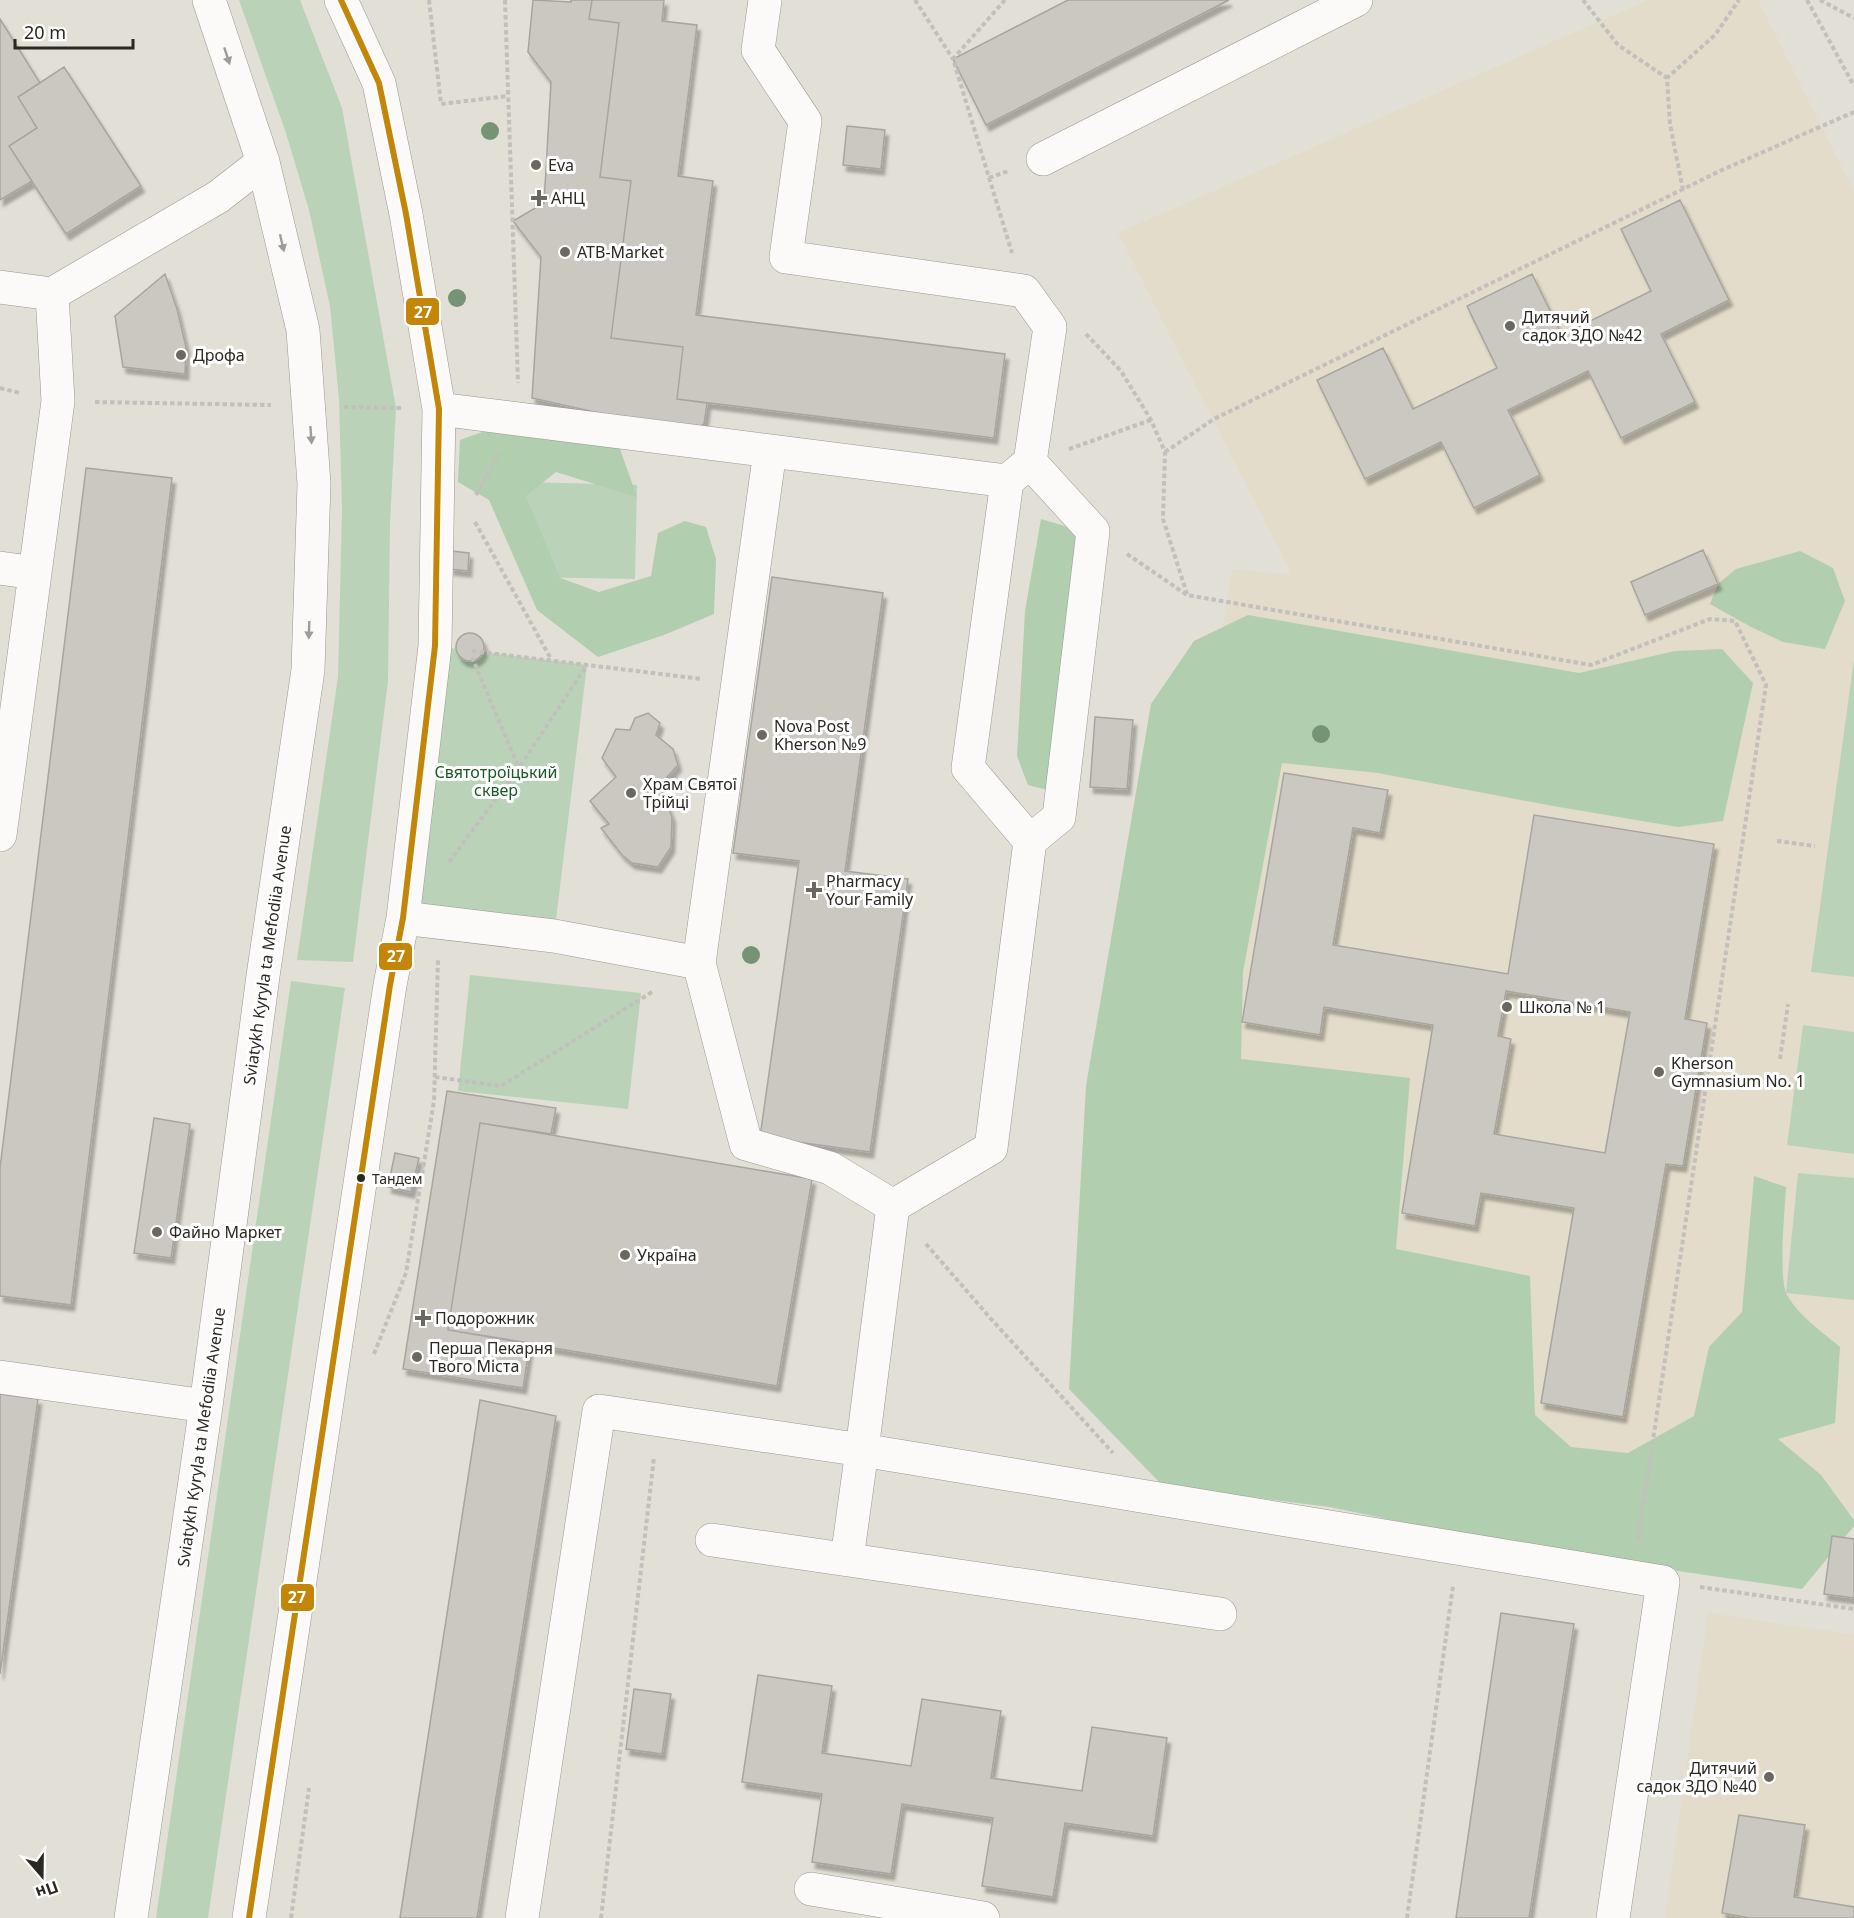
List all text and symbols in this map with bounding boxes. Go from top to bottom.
scale bar [15,12,134,50]
text: 20 m [24,20,66,44]
one-way arrow [223,47,233,65]
place label: Eva [548,154,574,176]
marker: Eva [529,158,543,172]
place label: АНЦ [551,187,585,209]
marker: АНЦ [532,191,546,205]
one-way arrow [278,233,287,252]
place label: ATB-Market [577,241,664,263]
marker: ATB-Market [558,245,572,259]
line badge: 27 [405,297,440,326]
text: 27 [414,301,432,323]
place label: Дитячий садок ЗДО №42 [1522,306,1643,346]
marker: Дитячий садок ЗДО №42 [1503,319,1517,333]
place label: Дрофа [193,344,245,366]
marker: Дрофа [174,348,188,362]
one-way arrow [306,425,316,444]
one-way arrow [305,620,314,639]
place label: Nova Post Kherson №9 [774,715,866,755]
marker: Nova Post Kherson №9 [755,728,769,742]
park label: Святотроїцький сквер [435,761,557,801]
place label: Храм Святої Трійці [643,773,737,813]
marker: Храм Святої Трійці [624,786,638,800]
street label: Sviatykh Kyryla ta Mefodiia Avenue [238,824,296,1086]
place label: Pharmacy Your Family [826,870,914,910]
marker: Pharmacy Your Family [807,883,821,897]
line badge: 27 [378,942,413,971]
text: 27 [387,945,405,967]
place label: Школа № 1 [1519,996,1605,1018]
marker: Школа № 1 [1500,1000,1514,1014]
place label: Kherson Gymnasium No. 1 [1671,1052,1805,1092]
marker: Kherson Gymnasium No. 1 [1652,1065,1666,1079]
place label: Тандем [372,1169,423,1188]
marker: Тандем [355,1172,367,1184]
place label: Файно Маркет [169,1221,282,1243]
marker: Файно Маркет [150,1225,164,1239]
place label: Україна [637,1244,697,1266]
marker: Україна [618,1248,632,1262]
street label: Sviatykh Kyryla ta Mefodiia Avenue [172,1306,230,1568]
place label: Подорожник [435,1307,535,1329]
marker: Подорожник [416,1311,430,1325]
place label: Перша Пекарня Твого Міста [429,1337,553,1377]
marker: Перша Пекарня Твого Міста [410,1350,424,1364]
line badge: 27 [280,1583,315,1612]
text: 27 [288,1586,306,1608]
place label: Дитячий садок ЗДО №40 [1636,1757,1757,1797]
marker: Дитячий садок ЗДО №40 [1762,1770,1776,1784]
north arrow [12,1846,72,1906]
text: Пн [33,1876,62,1904]

